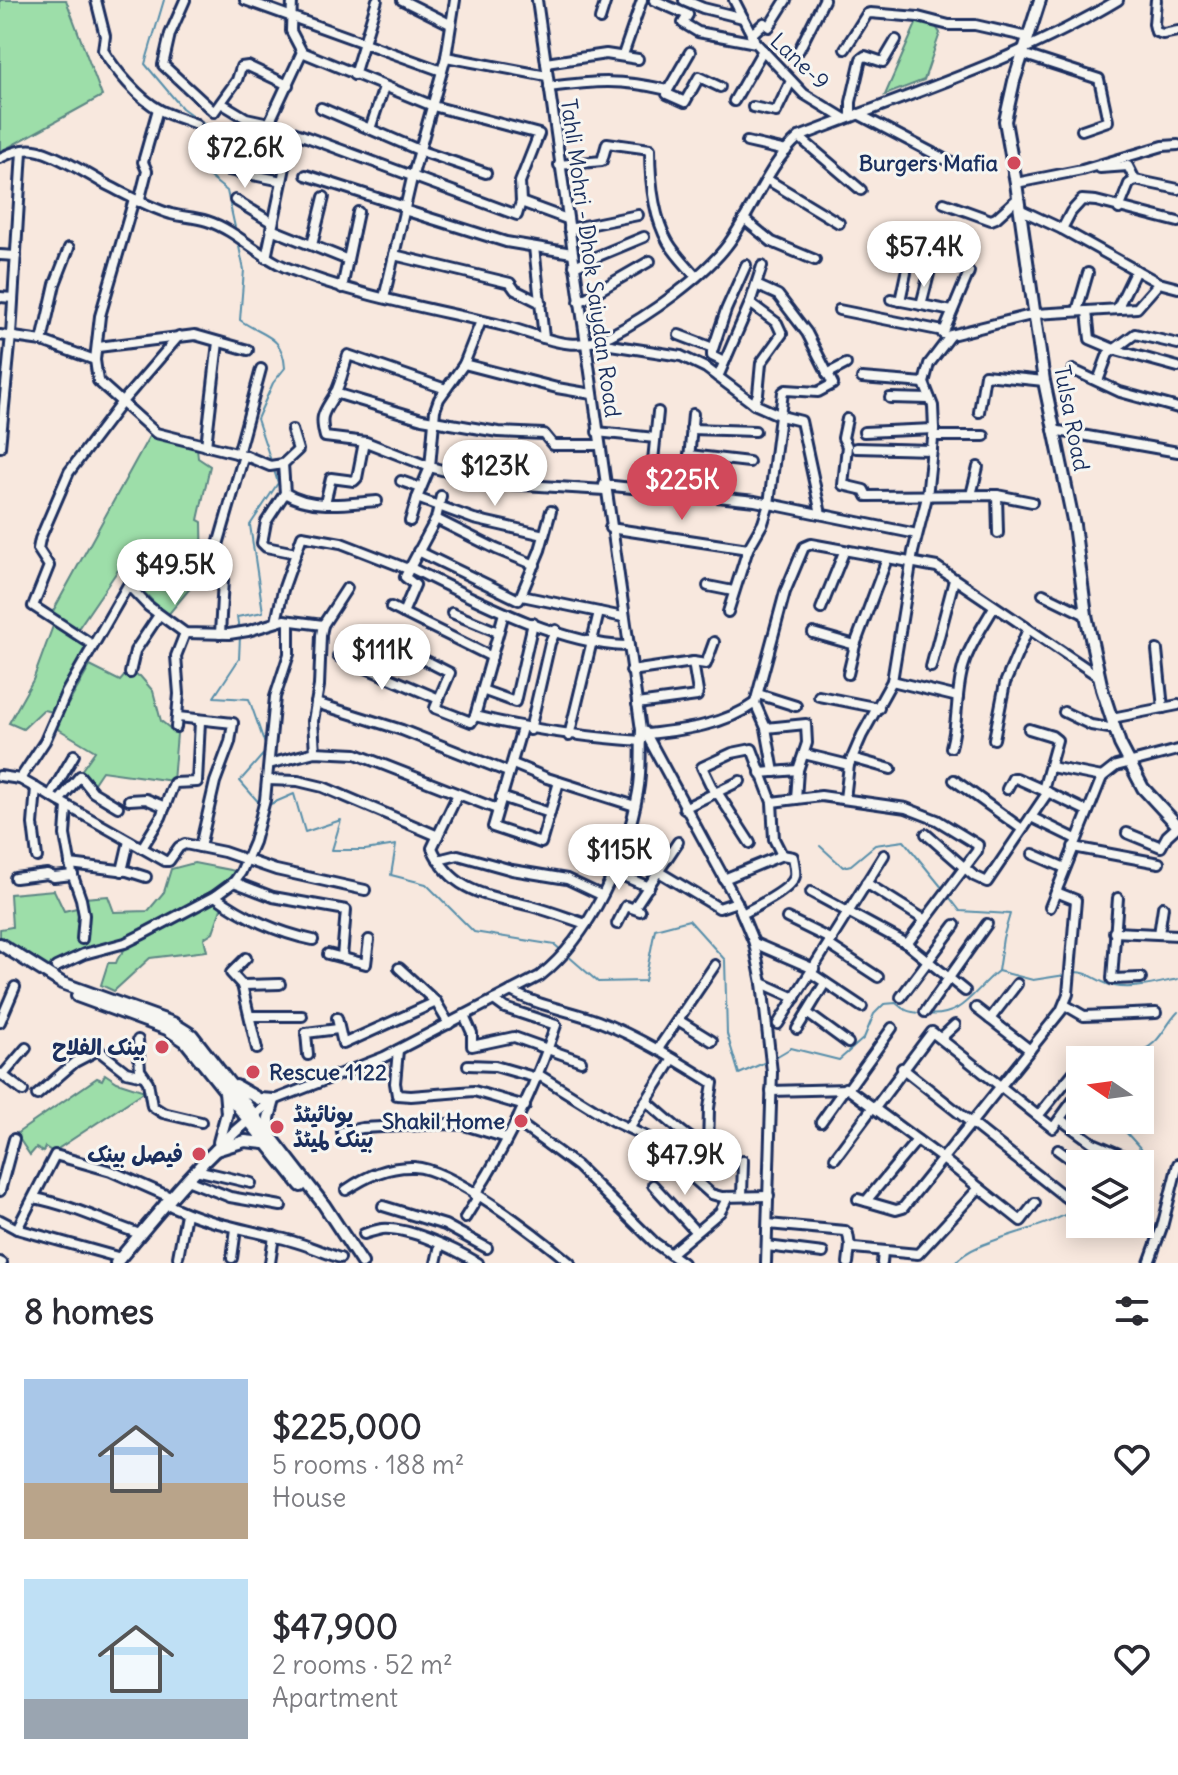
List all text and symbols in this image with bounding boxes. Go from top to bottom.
street label: Lane-9 [765,27,835,95]
street label: Tahli Mohri - Dhok Saiydan Road [555,97,627,419]
pin: $72.6K [180,122,310,190]
text: $72.6K [206,131,284,164]
place label: Burgers Mafia [859,149,998,177]
marker: Burgers Mafia [1005,154,1023,172]
pin: $57.4K [859,221,989,289]
text: $57.4K [885,230,963,263]
street label: Tulsa Road [1048,363,1096,473]
pin: $123K [439,440,551,508]
text: $123K [460,449,530,482]
pin: $225K [626,454,738,522]
text: $225K [645,463,719,496]
pin: $49.5K [110,539,240,607]
text: $49.5K [135,548,215,581]
pin: $111K [326,624,438,692]
text: $111K [352,633,413,666]
pin: $115K [563,824,675,892]
text: $115K [586,833,652,866]
place label: بینک الفلاح [52,1033,146,1062]
marker: بینک الفلاح [153,1038,171,1056]
north arrow [1066,1046,1154,1134]
map controls [1066,1046,1154,1238]
place label: Rescue 1122 [269,1058,387,1086]
marker: Rescue 1122 [244,1063,262,1081]
place label: یونائیٹڈ بینک لمیٹڈ [293,1100,374,1153]
place label: Shakil Home [382,1107,505,1135]
marker: Shakil Home [512,1112,530,1130]
marker: یونائیٹڈ بینک لمیٹڈ [268,1118,286,1136]
pin: $47.9K [620,1129,750,1197]
text: $47.9K [646,1138,724,1171]
place label: فیصل بینک [87,1140,183,1168]
marker: فیصل بینک [190,1145,208,1163]
button: layers [1066,1150,1154,1238]
icon: filters [1110,1289,1154,1333]
text: 8 homes [24,1290,154,1333]
text: $225,000 [272,1405,422,1448]
icon: home [88,1411,184,1507]
icon: heart [1110,1437,1154,1481]
text: 5 rooms · 188 m² [272,1448,465,1481]
text: House [272,1481,346,1514]
text: $47,900 [272,1605,398,1648]
icon: home [88,1611,184,1707]
icon: heart [1110,1637,1154,1681]
text: 2 rooms · 52 m² [272,1648,453,1681]
text: Apartment [272,1681,398,1714]

